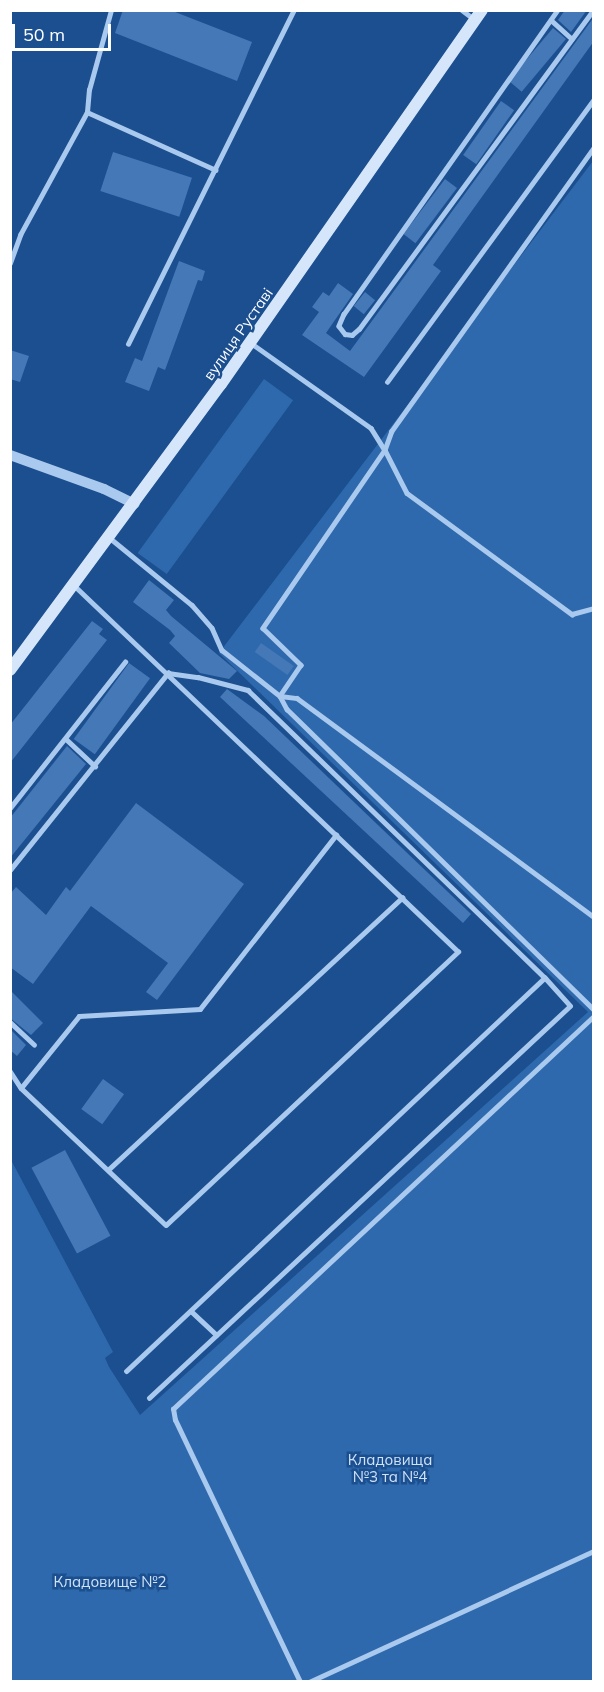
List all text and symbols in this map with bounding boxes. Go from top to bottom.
scale bar [15,12,114,50]
text: 50 m [23,23,65,46]
street label: вулиця Руставі [200,284,276,384]
park label: Кладовища №3 та №4 [348,1450,432,1485]
park label: Кладовище №2 [53,1573,167,1591]

